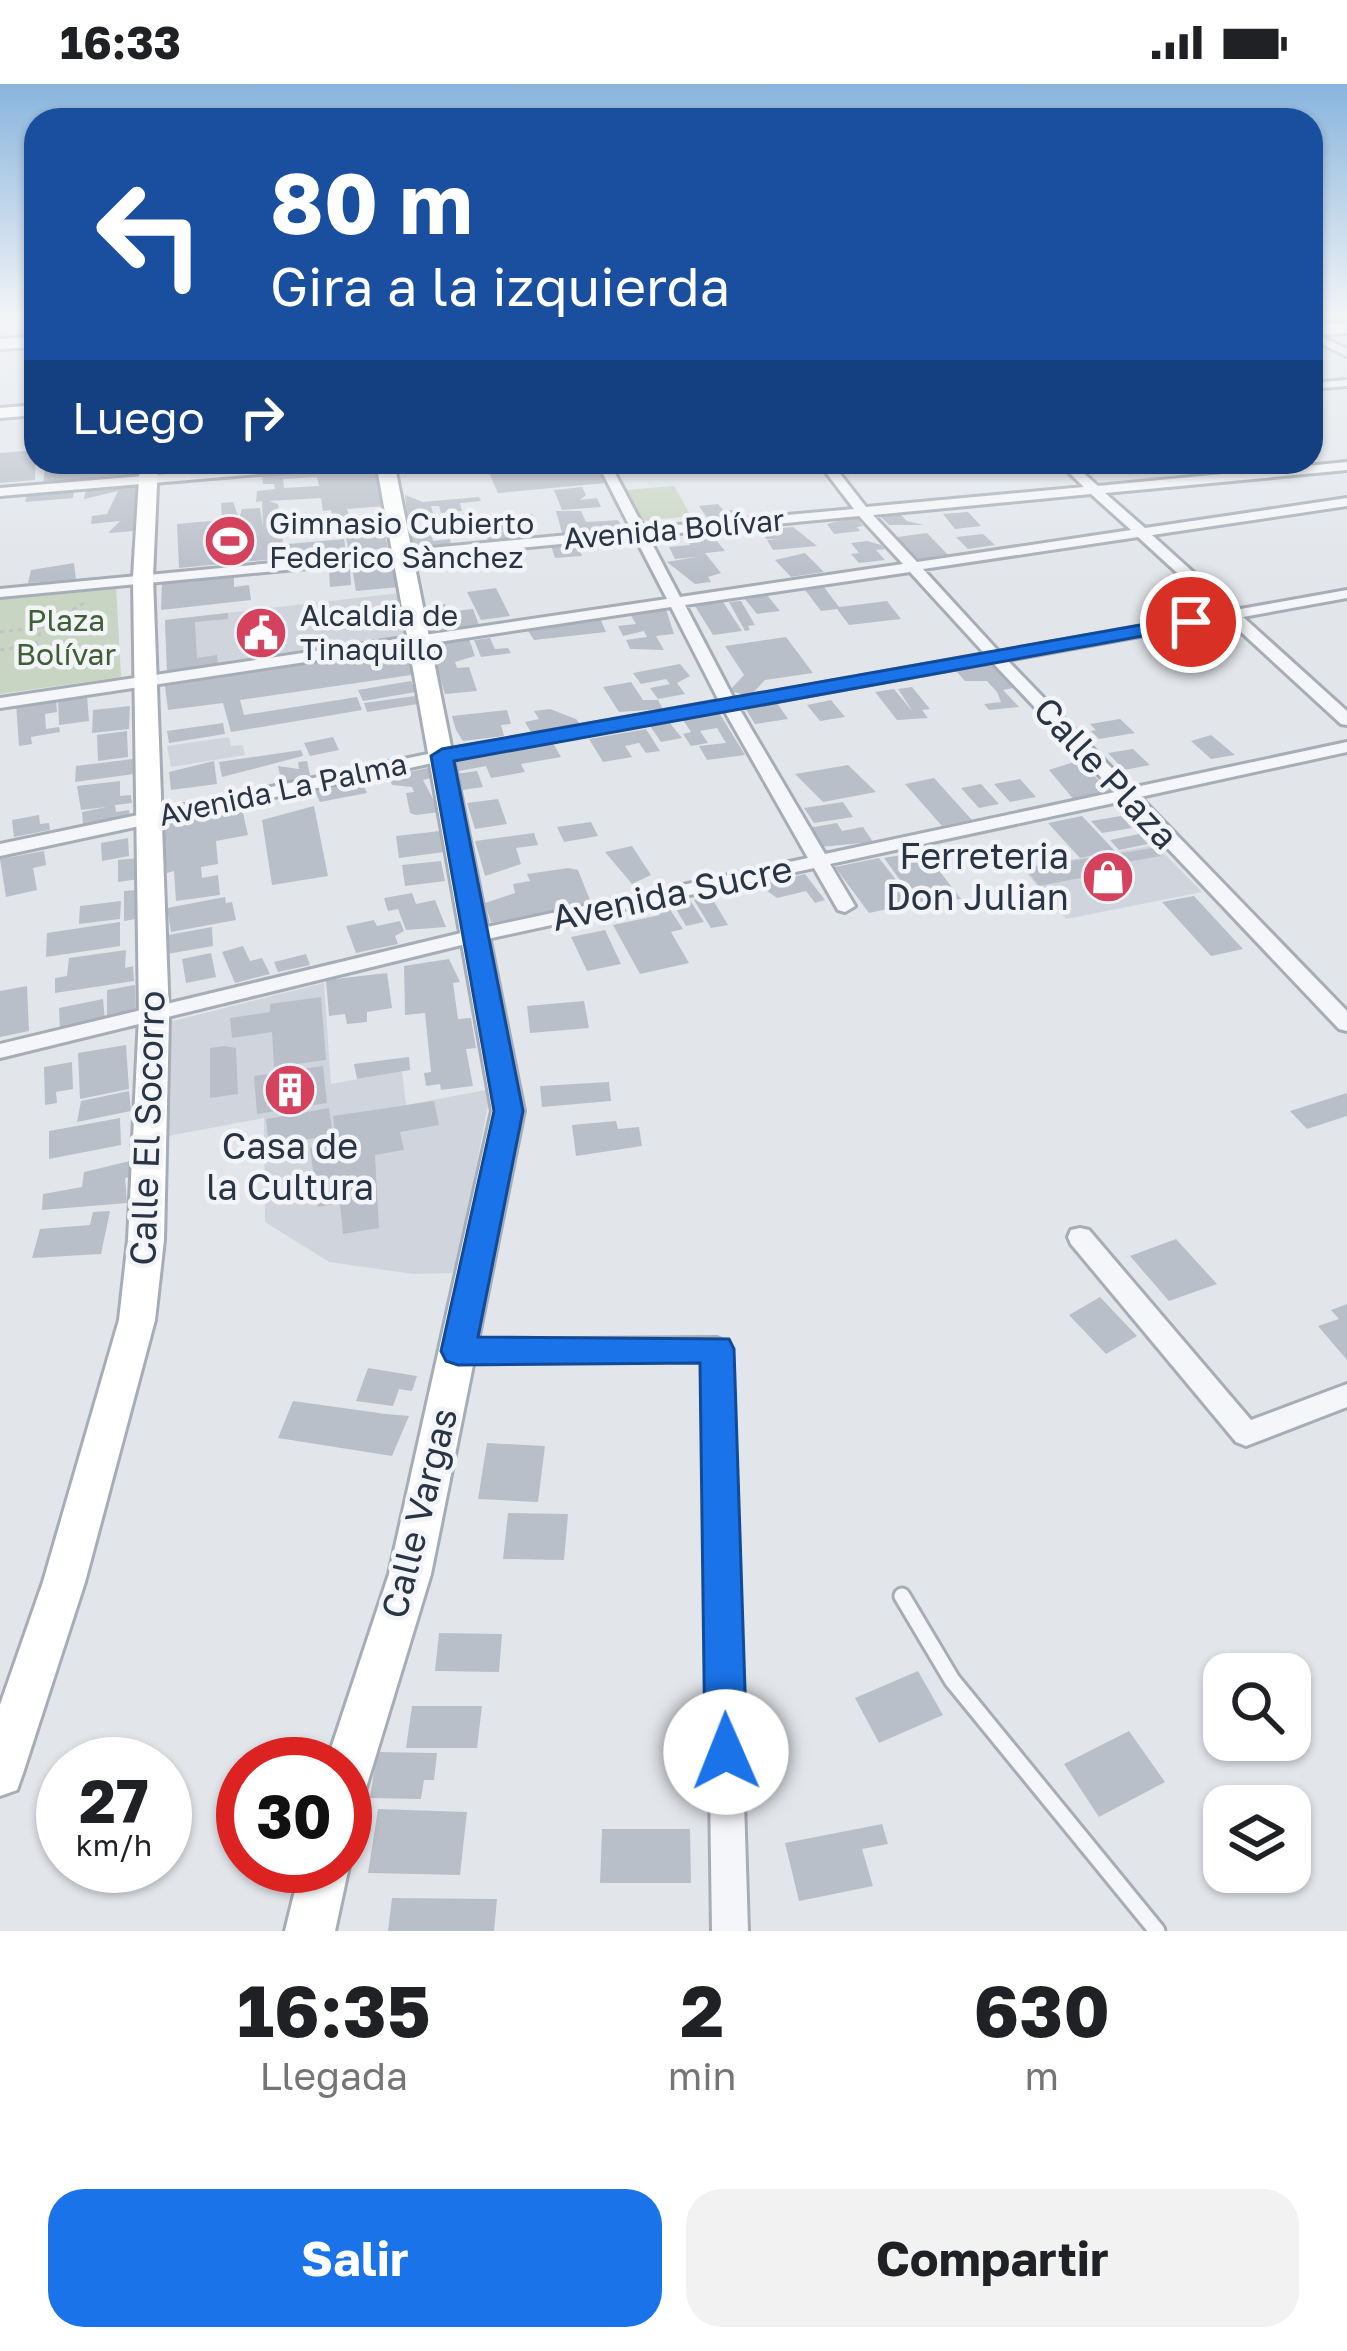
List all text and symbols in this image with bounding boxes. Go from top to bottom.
text: 16:33 [60,15,181,69]
text: 80 m [270,152,473,252]
icon: left [72,156,228,312]
text: Gira a la izquierda [270,253,730,318]
icon: right [229,384,295,450]
text: Luego [72,390,205,444]
street label: Avenida Bolívar [562,501,786,557]
place label: Gimnasio Cubierto Federico Sànchez [269,505,534,575]
sports icon: Gimnasio Cubierto Federico Sànchez [202,513,258,569]
pin [1140,571,1242,673]
icon: arrive [1158,589,1224,655]
place label: Alcaldia de Tinaquillo [300,597,458,667]
park label: Plaza Bolívar [16,602,116,672]
public building icon: Alcaldia de Tinaquillo [233,605,289,661]
street label: Calle Plaza [1025,688,1187,857]
street label: Avenida La Palma [156,745,410,833]
place label: Ferreteria Don Julian [886,834,1069,918]
street label: Avenida Sucre [548,846,796,939]
shop icon: Ferreteria Don Julian [1080,849,1136,905]
street label: Calle El Socorro [120,990,173,1266]
building icon: Casa de la Cultura [262,1062,318,1118]
place label: Casa de la Cultura [206,1124,374,1208]
street label: Calle Vargas [372,1403,465,1622]
map controls [1203,1653,1311,1893]
button: search [1203,1653,1311,1761]
position arrow [663,1689,789,1815]
speed limit sign: 30 [216,1737,372,1893]
text: 27 [79,1764,149,1836]
button: layers [1203,1785,1311,1893]
text: km/h [76,1827,152,1863]
text: 16:35 [237,1966,431,2053]
text: 2 [680,1966,724,2053]
text: 630 [974,1966,1110,2053]
text: Llegada [260,2052,408,2099]
text: min [668,2052,737,2099]
text: m [1025,2052,1059,2099]
button: Salir [48,2189,662,2327]
button: Compartir [686,2189,1299,2327]

